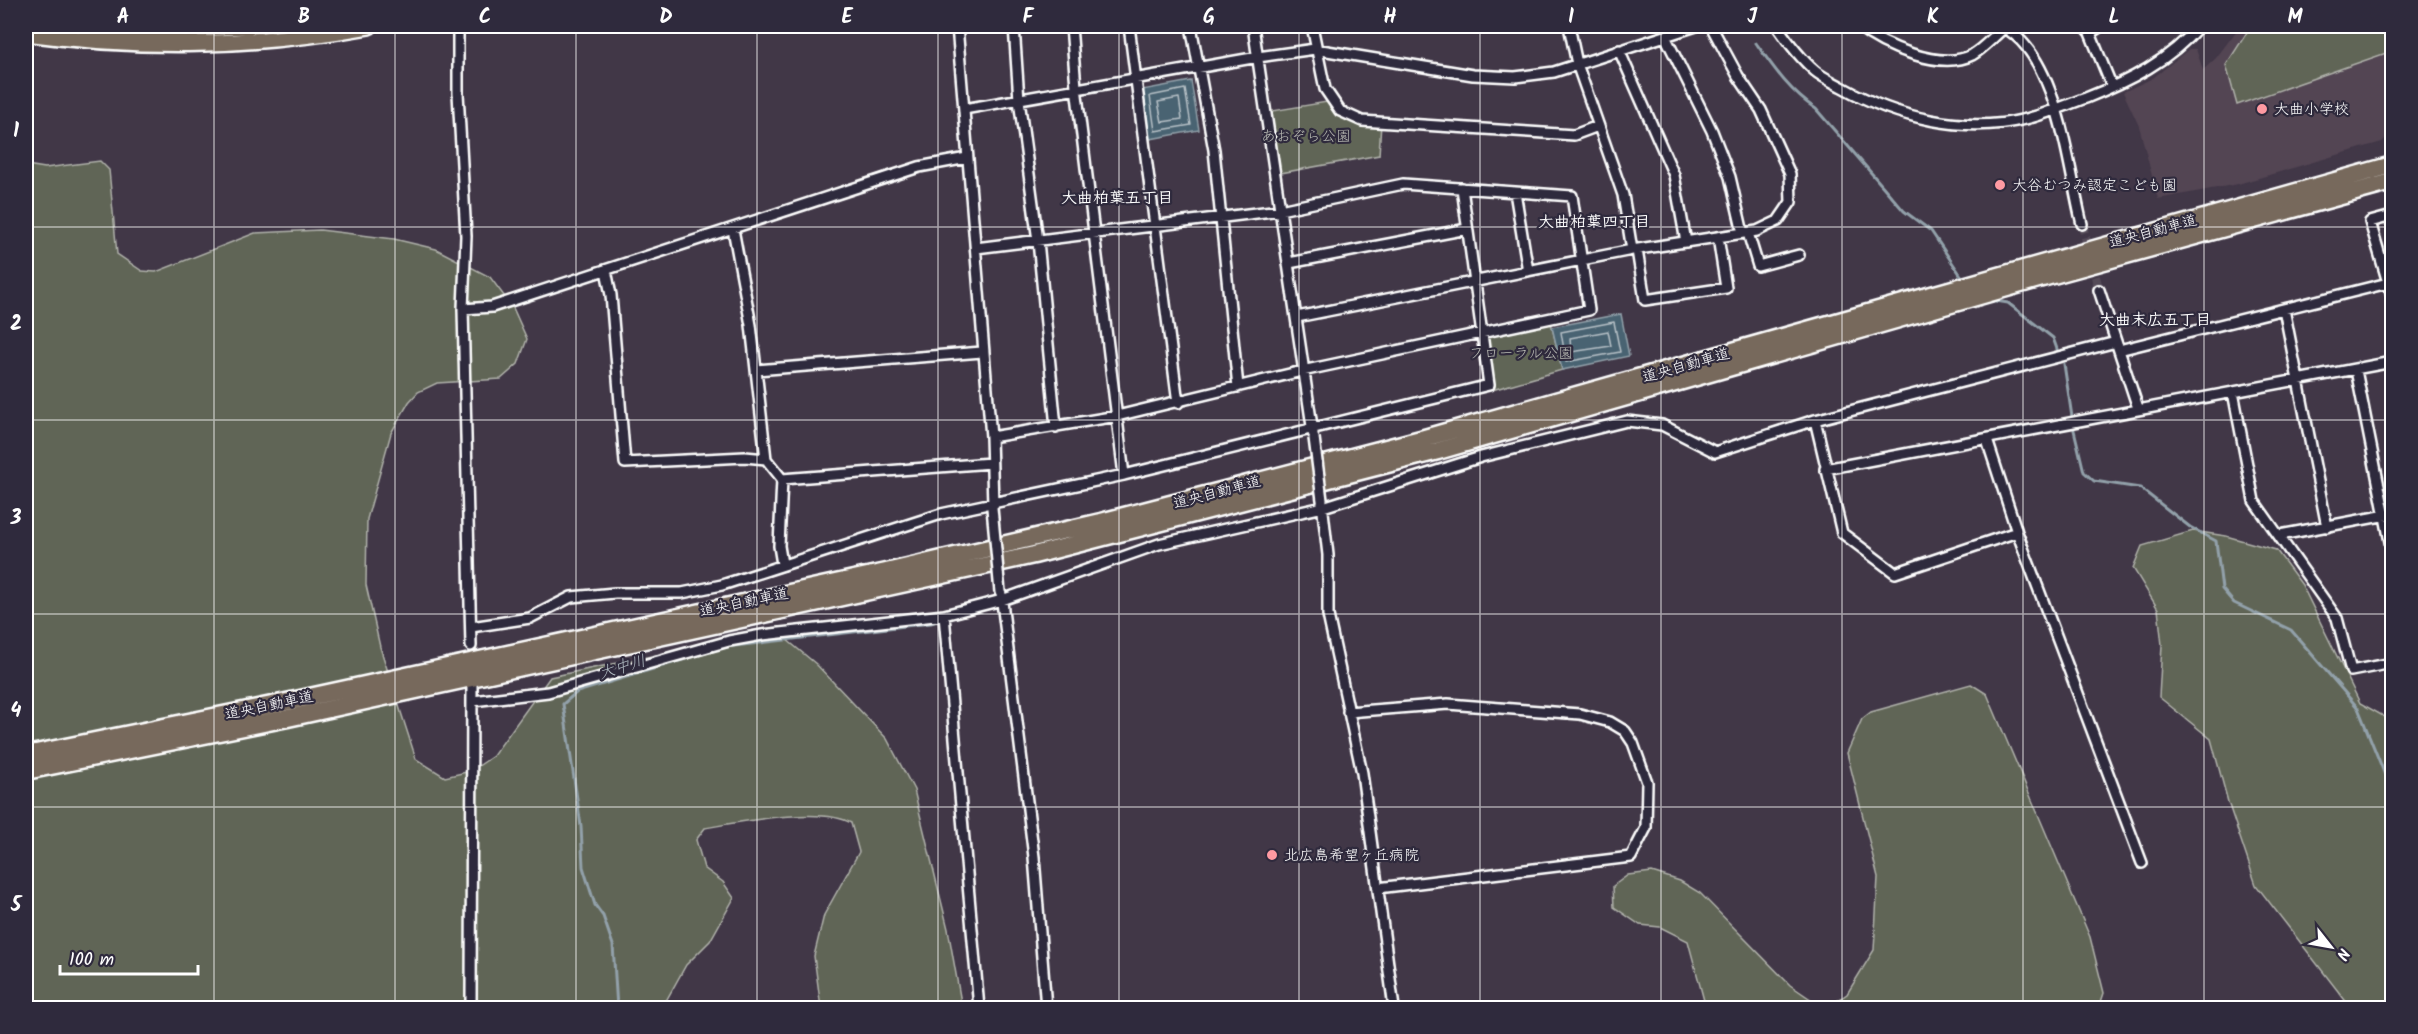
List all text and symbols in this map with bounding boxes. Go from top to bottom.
text: A [117,2,129,34]
text: B [298,2,310,34]
text: C [479,2,491,34]
text: D [659,2,673,34]
text: E [841,2,853,34]
text: F [1023,2,1035,34]
text: G [1203,2,1215,34]
text: H [1383,2,1397,34]
text: I [1568,2,1574,34]
text: J [1747,2,1758,34]
text: K [1927,2,1939,34]
text: L [2109,2,2119,34]
text: M [2287,2,2303,34]
place label: 大曲小学校 [2274,98,2349,122]
marker: 大曲小学校 [2255,102,2269,116]
text: 1 [13,116,19,148]
park label: あおぞら公園 [1261,125,1351,149]
place label: 大谷むつみ認定こども園 [2012,174,2177,198]
marker: 大谷むつみ認定こども園 [1993,178,2007,192]
district label: 大曲柏葉五丁目 [1061,186,1173,211]
street label: 道央自動車道 [2107,209,2200,255]
district label: 大曲柏葉四丁目 [1538,210,1650,235]
district label: 大曲末広五丁目 [2099,308,2211,333]
text: 2 [10,309,22,341]
park label: フローラル公園 [1469,342,1573,366]
street label: 道央自動車道 [1640,342,1733,390]
street label: 道央自動車道 [1171,470,1264,516]
text: 3 [10,503,22,535]
street label: 道央自動車道 [698,582,791,624]
water label: 大中川 [596,648,649,686]
street label: 道央自動車道 [223,685,316,727]
text: 4 [11,696,22,728]
place label: 北広島希望ヶ丘病院 [1284,844,1419,868]
marker: 北広島希望ヶ丘病院 [1265,848,1279,862]
text: 5 [10,890,23,922]
north arrow [2301,917,2361,977]
scale bar [60,938,198,976]
text: N [2329,943,2356,965]
text: 100 m [69,946,114,975]

